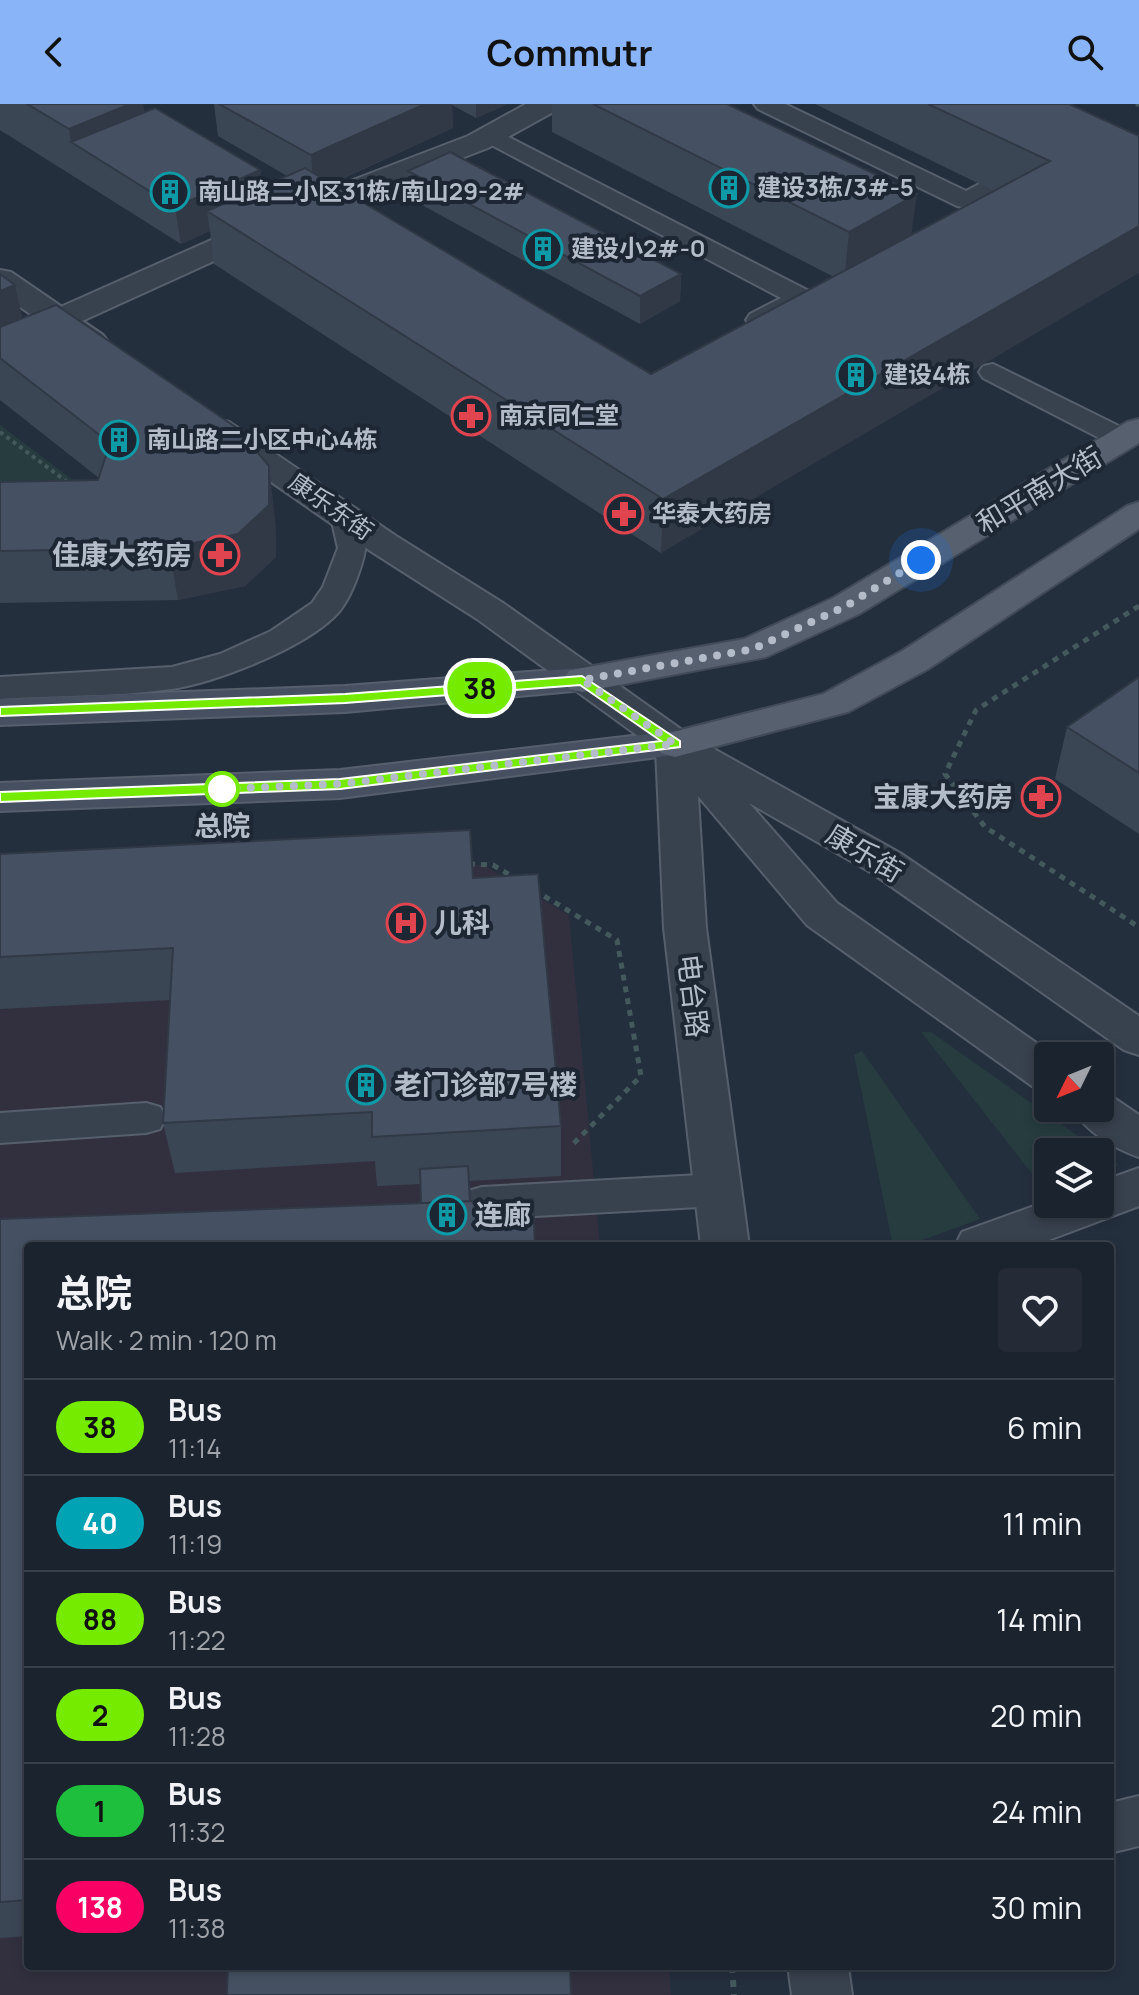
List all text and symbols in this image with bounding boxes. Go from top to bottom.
text: Commutr [486,28,653,77]
icon: back [32,30,76,74]
icon: search [1063,30,1107,74]
building icon: 建设3栋/3#-5 [708,167,750,209]
place label: 建设3栋/3#-5 [757,170,914,203]
building icon: 南山路二小区31栋/南山29-2# [149,171,191,213]
place label: 南山路二小区31栋/南山29-2# [198,174,525,207]
building icon: 建设小2#-0 [522,228,564,270]
place label: 建设小2#-0 [571,231,706,264]
building icon: 建设4栋 [835,354,877,396]
place label: 建设4栋 [884,357,971,390]
pharmacy icon: 南京同仁堂 [450,395,492,437]
place label: 南京同仁堂 [499,398,619,431]
building icon: 南山路二小区中心4栋 [98,419,140,461]
place label: 南山路二小区中心4栋 [147,422,378,455]
street label: 和平南大街 [969,437,1108,541]
street label: 康乐东街 [283,465,381,547]
pharmacy icon: 华泰大药房 [603,493,645,535]
place label: 华泰大药房 [652,496,772,529]
pharmacy icon: 佳康大药房 [199,534,241,576]
place label: 佳康大药房 [52,535,192,573]
your location [901,540,941,580]
line badge: 38 [444,662,516,714]
text: 38 [463,669,497,707]
marker: 总院 [205,772,239,806]
pharmacy icon: 宝康大药房 [1020,776,1062,818]
place label: 宝康大药房 [873,777,1013,815]
place label: 总院 [194,806,250,844]
street label: 康乐街 [820,814,911,890]
hospital icon: 儿科 [385,902,427,944]
place label: 儿科 [434,903,490,941]
street label: 电台路 [670,952,718,1040]
north arrow [1034,1042,1114,1122]
map controls [1034,1042,1114,1218]
building icon: 老门诊部7号楼 [345,1064,387,1106]
place label: 老门诊部7号楼 [394,1065,577,1103]
button: layers [1034,1138,1114,1218]
building icon: 连廊 [426,1194,468,1236]
place label: 连廊 [475,1195,531,1233]
text: 总院 [56,1266,132,1318]
button: heart [998,1268,1082,1352]
text: Walk · 2 min · 120 m [56,1322,277,1358]
text: Bus [168,1389,222,1430]
text: 6 min [1007,1407,1082,1448]
text: 38 [83,1408,117,1446]
text: 11:14 [168,1430,222,1466]
text: Bus [168,1485,222,1526]
text: 11 min [1002,1503,1082,1544]
text: 40 [82,1504,118,1542]
text: 11:19 [168,1526,222,1562]
text: Bus [168,1581,222,1622]
text: 14 min [996,1599,1082,1640]
text: 88 [83,1600,117,1638]
text: 11:22 [168,1622,226,1658]
text: Bus [168,1677,222,1718]
text: 20 min [990,1695,1082,1736]
text: 2 [92,1696,108,1734]
text: 11:28 [168,1718,226,1754]
text: Bus [168,1773,222,1814]
text: 24 min [992,1791,1082,1832]
text: 1 [94,1792,106,1830]
text: 11:32 [168,1814,225,1850]
text: Bus [168,1869,222,1910]
text: 30 min [991,1887,1082,1928]
text: 138 [77,1888,123,1926]
text: 11:38 [168,1910,226,1946]

